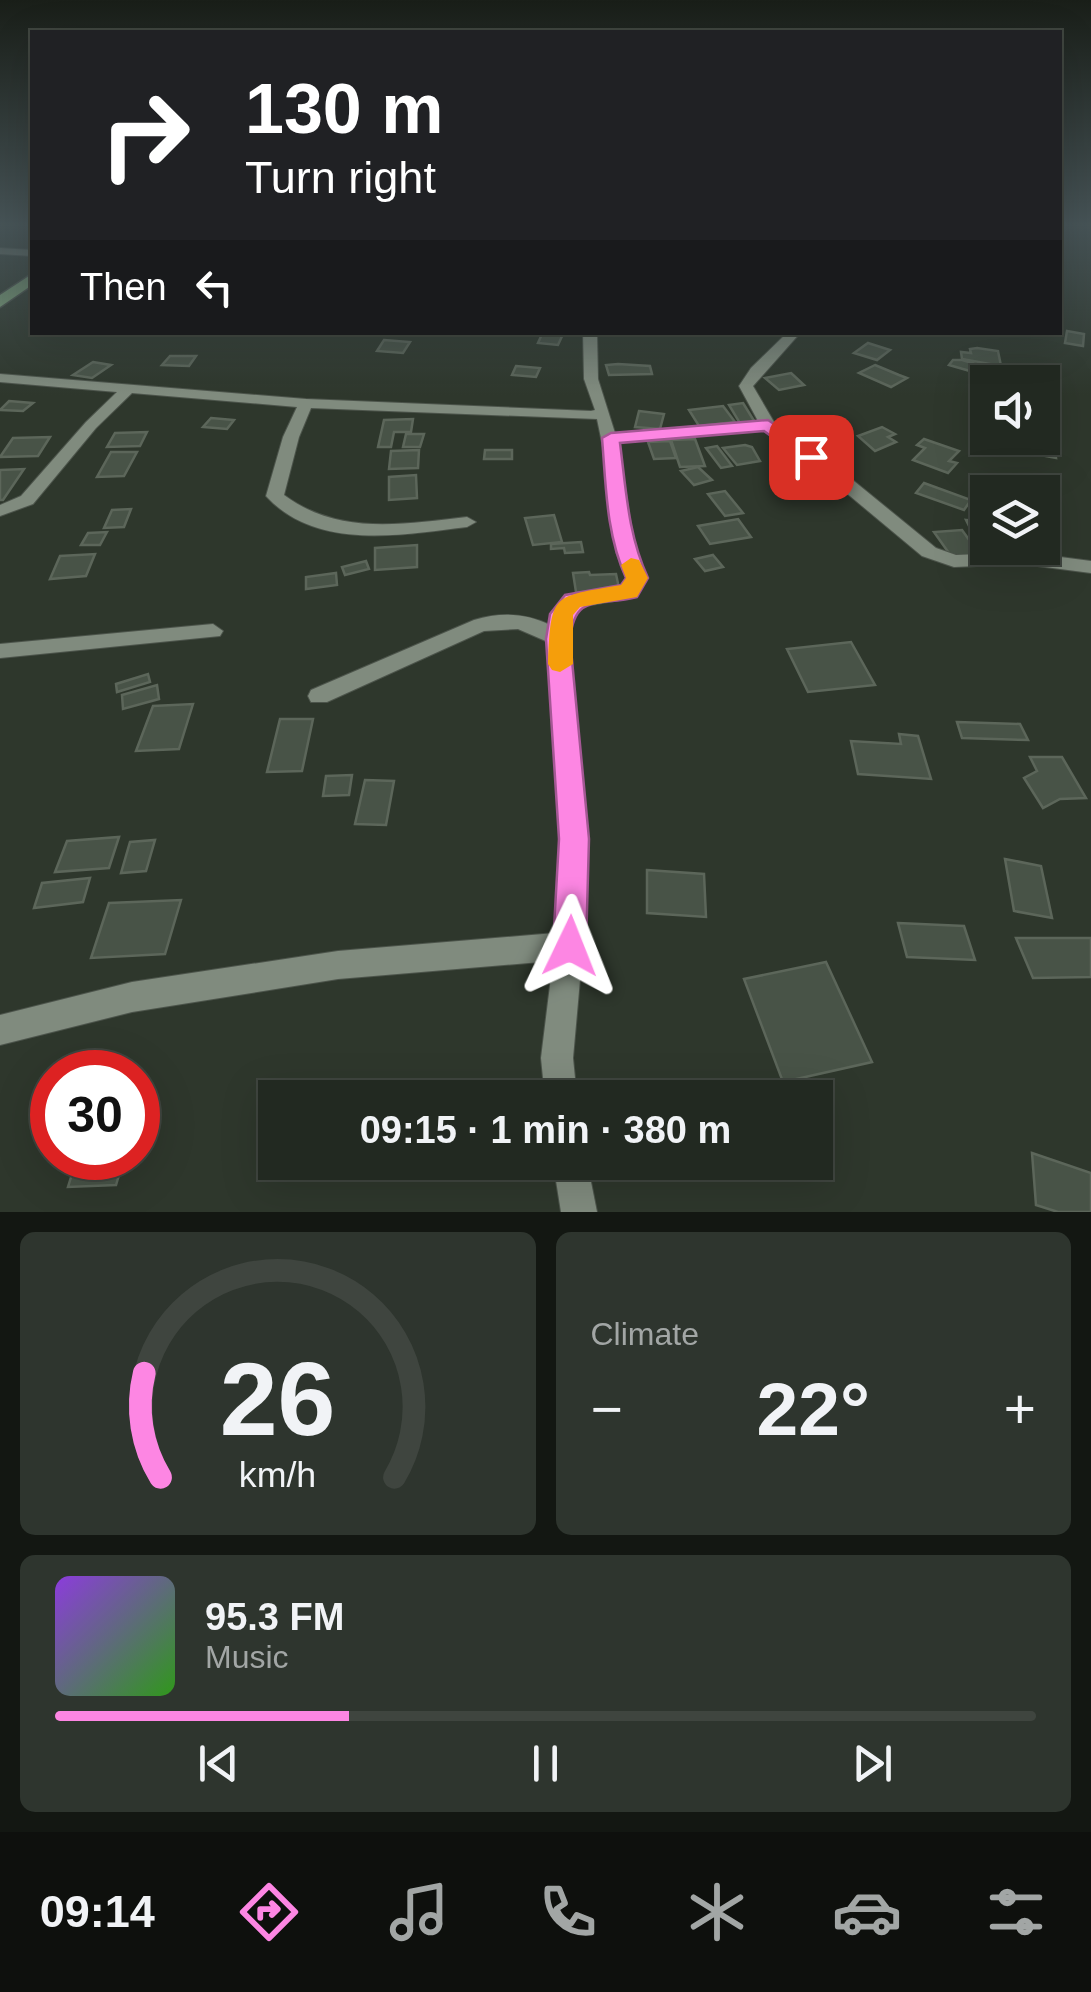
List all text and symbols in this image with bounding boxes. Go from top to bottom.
icon: right [80,70,210,200]
text: 130 m [245,70,443,148]
text: Turn right [245,152,436,203]
icon: left [187,260,242,315]
text: Then [80,266,167,308]
map controls [970,365,1060,565]
button: sound [970,365,1060,455]
pin [769,415,854,500]
icon: arrive [784,430,839,485]
button: layers [970,475,1060,565]
position arrow [518,894,622,998]
speed limit sign: 30 [30,1050,160,1180]
text: 09:15 · 1 min · 380 m [360,1109,731,1151]
text: Climate [591,1316,699,1352]
text: 26 [220,1341,336,1457]
text: 22° [757,1367,870,1451]
text: − [591,1378,623,1440]
text: + [1004,1378,1036,1440]
text: km/h [239,1455,316,1495]
text: 95.3 FM [205,1596,344,1638]
text: Music [205,1639,289,1675]
icon: previous [191,1736,246,1791]
icon: pause [518,1736,573,1791]
icon: next [845,1736,900,1791]
icon: directions [234,1877,304,1947]
icon: music [384,1877,454,1947]
icon: phone [533,1877,603,1947]
icon: climate [682,1877,752,1947]
icon: car [832,1877,902,1947]
icon: filters [981,1877,1051,1947]
text: 09:14 [40,1886,155,1937]

